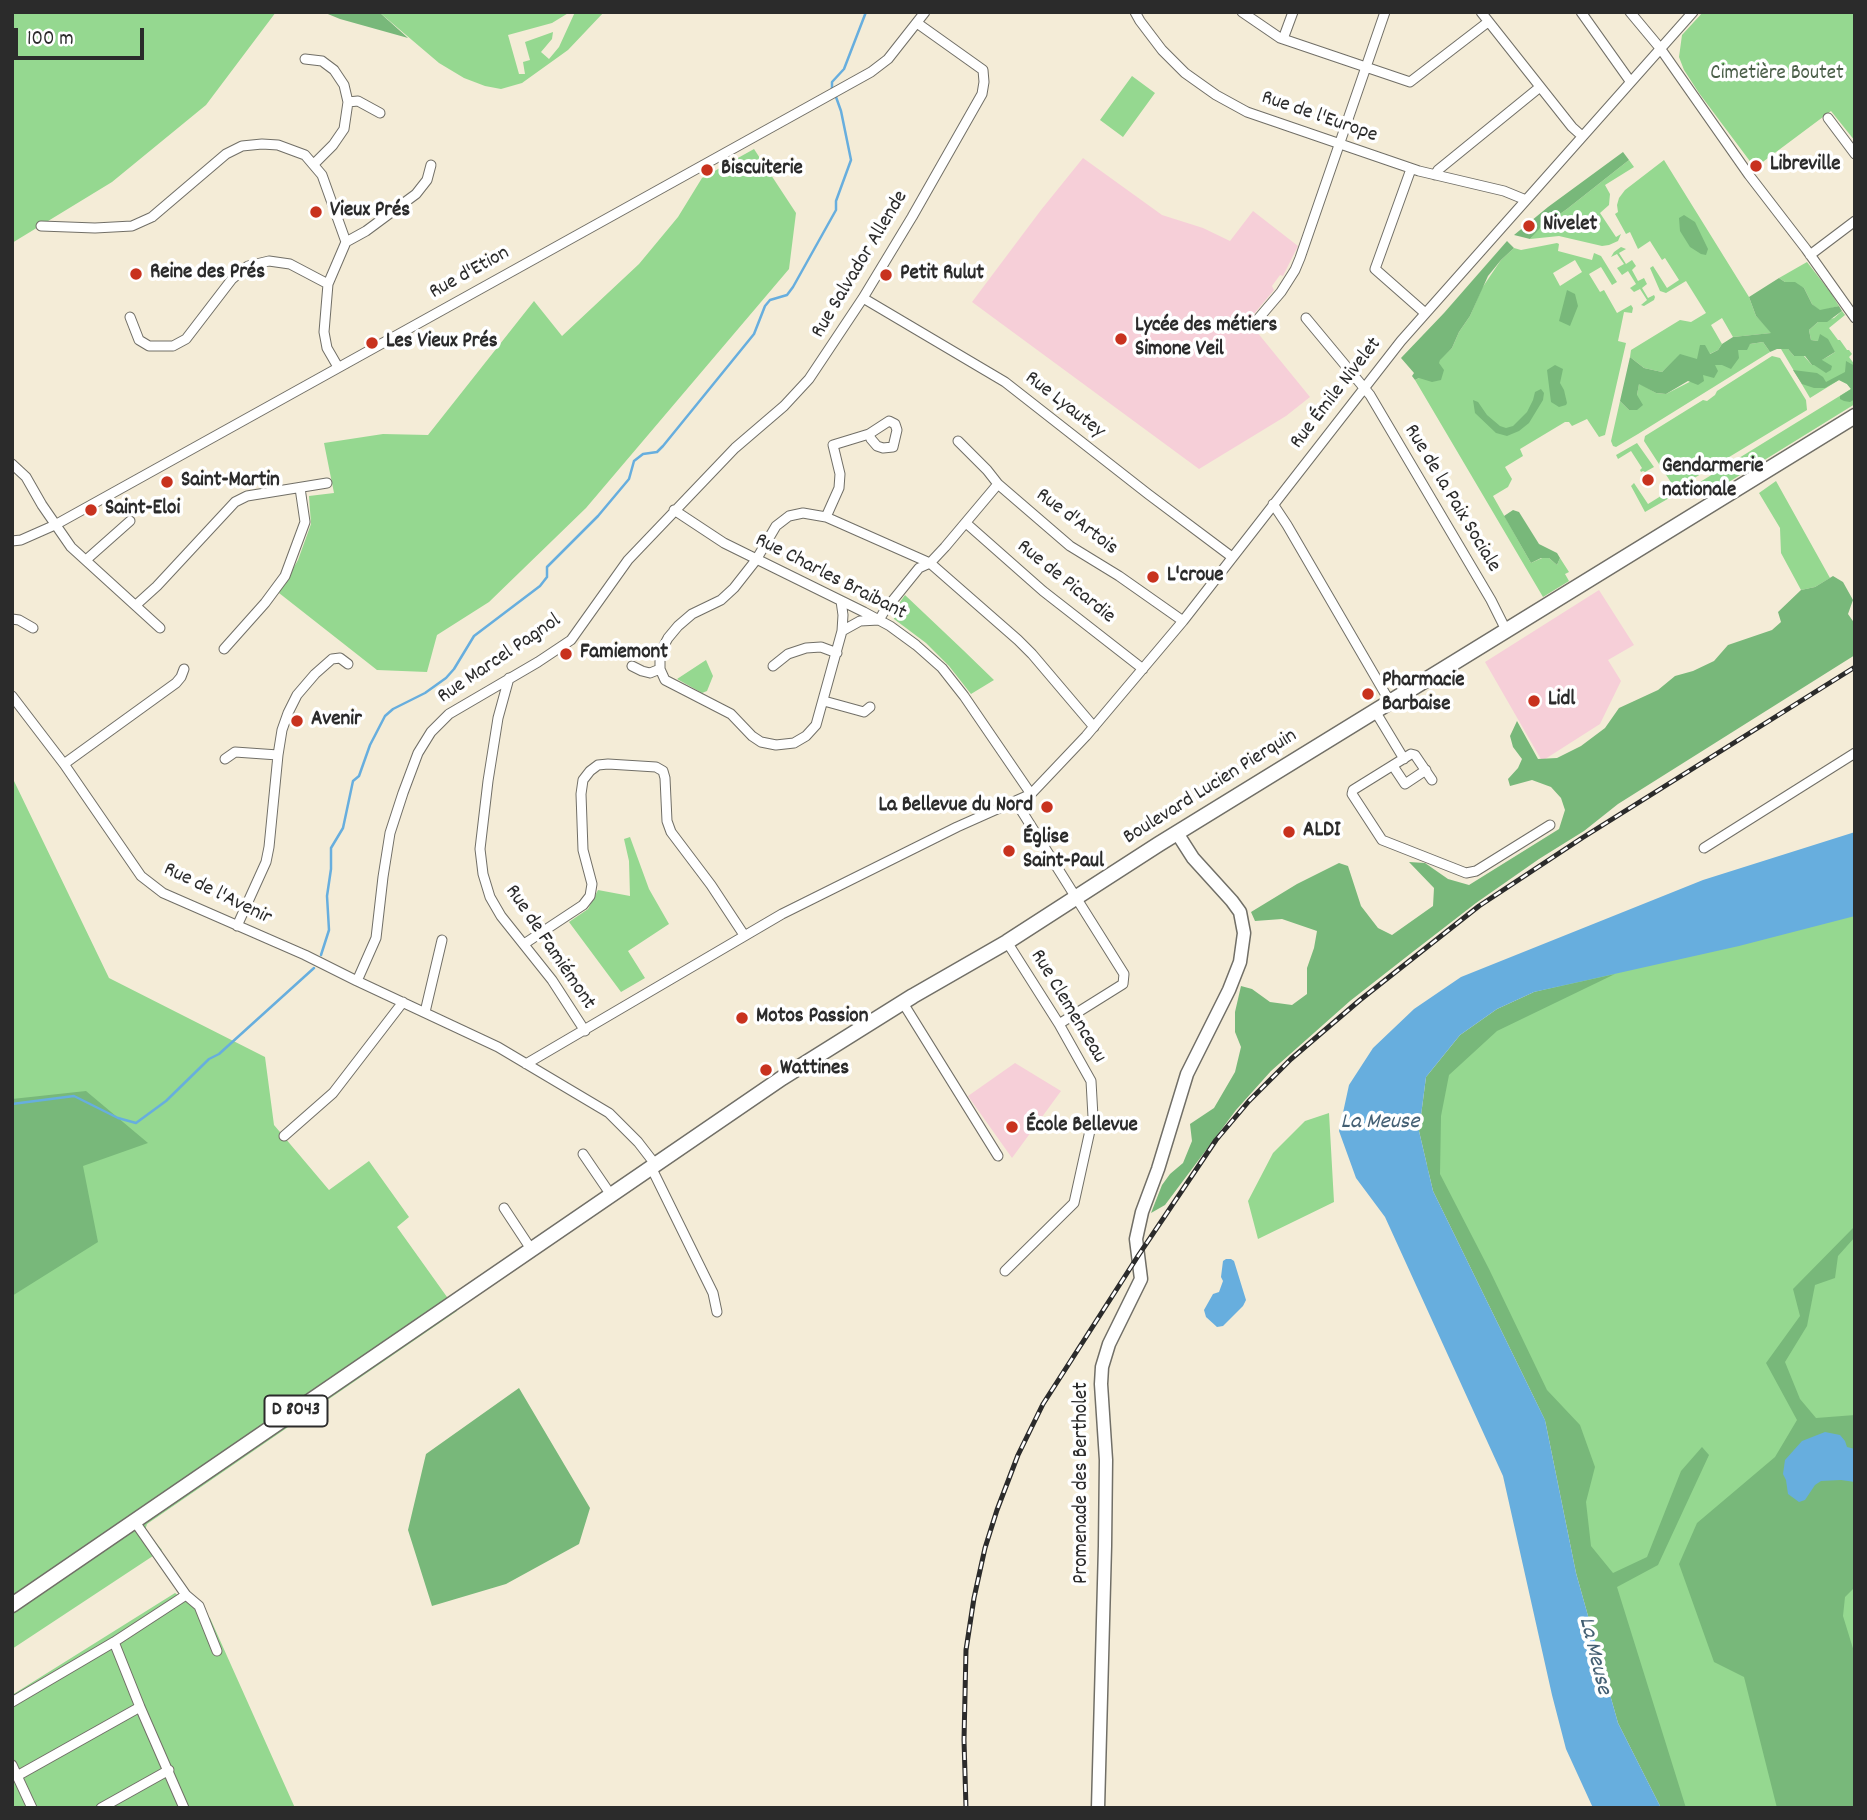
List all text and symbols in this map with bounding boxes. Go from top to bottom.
scale bar [18,14,147,58]
text: 100 m [27,25,74,55]
park label: Cimetière Boutet [1710,62,1844,88]
street label: Rue de l'Europe [1258,86,1380,150]
place label: Libreville [1770,153,1840,179]
place label: Biscuiterie [721,157,803,183]
marker: Libreville [1748,158,1764,174]
marker: Biscuiterie [699,162,715,178]
street label: Rue Salvador Allende [807,187,915,343]
place label: Vieux Prés [330,199,410,225]
marker: Vieux Prés [308,204,324,220]
place label: Nivelet [1543,213,1597,239]
marker: Nivelet [1521,218,1537,234]
street label: Rue d'Etion [426,242,514,306]
place label: Reine des Prés [150,261,265,287]
place label: Petit Rulut [900,262,984,288]
marker: Reine des Prés [128,266,144,282]
marker: Petit Rulut [878,267,894,283]
place label: Lycée des métiers Simone Veil [1135,314,1277,364]
place label: Les Vieux Prés [386,330,498,356]
marker: Lycée des métiers Simone Veil [1113,331,1129,347]
street label: Rue Émile Nivelet [1286,333,1388,455]
marker: Les Vieux Prés [364,335,380,351]
street label: Rue Lyautey [1019,367,1109,445]
street label: Rue de la Paix Sociale [1397,421,1505,577]
place label: Gendarmerie nationale [1662,455,1764,505]
place label: Saint-Martin [181,469,280,495]
marker: Gendarmerie nationale [1640,472,1656,488]
marker: Saint-Martin [159,474,175,490]
street label: Rue d'Artois [1030,484,1122,562]
place label: Saint-Eloi [105,497,180,523]
marker: Saint-Eloi [83,502,99,518]
street label: Rue Charles Braibant [750,529,910,627]
street label: Rue de Picardie [1011,536,1119,630]
place label: L'croue [1167,564,1224,590]
marker: L'croue [1145,569,1161,585]
street label: Rue Marcel Pagnol [434,609,566,711]
place label: Famiemont [580,641,668,667]
marker: Famiemont [558,646,574,662]
place label: Pharmacie Barbaise [1382,669,1465,719]
marker: Pharmacie Barbaise [1360,686,1376,702]
place label: Lidl [1548,688,1575,714]
marker: Lidl [1526,693,1542,709]
place label: Avenir [311,708,362,734]
marker: Avenir [289,713,305,729]
street label: Boulevard Lucien Pierquin [1120,724,1302,852]
place label: La Bellevue du Nord [878,794,1033,820]
marker: La Bellevue du Nord [1039,799,1055,815]
place label: ALDI [1303,819,1340,845]
marker: ALDI [1281,824,1297,840]
place label: Église Saint-Paul [1023,826,1104,876]
marker: Église Saint-Paul [1001,843,1017,859]
street label: Rue de l'Avenir [159,858,275,932]
street label: Rue de Famiémont [498,881,600,1015]
street label: Rue Clemenceau [1023,946,1111,1068]
place label: Motos Passion [756,1005,868,1031]
marker: Motos Passion [734,1010,750,1026]
place label: Wattines [780,1057,849,1083]
marker: Wattines [758,1062,774,1078]
water label: La Meuse [1341,1110,1419,1138]
place label: École Bellevue [1026,1114,1138,1140]
marker: École Bellevue [1004,1119,1020,1135]
street label: Promenade des Bertholet [1070,1382,1096,1584]
road number: D 8043 [264,1396,328,1427]
water label: La Meuse [1570,1614,1616,1698]

